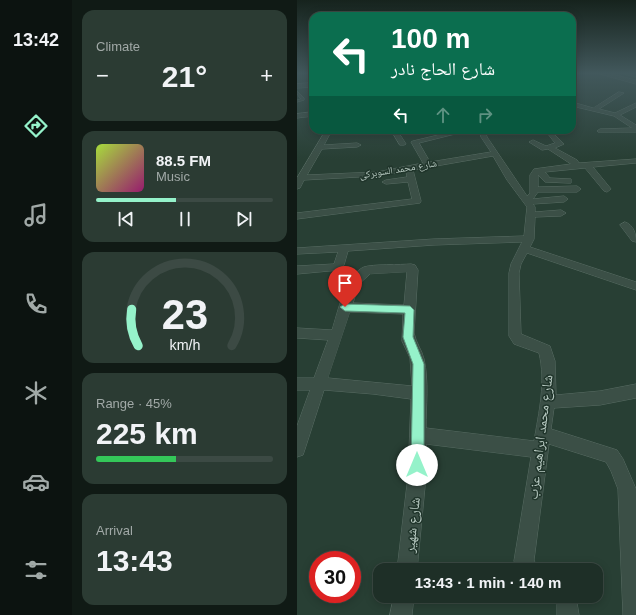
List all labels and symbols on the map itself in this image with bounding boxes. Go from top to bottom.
street label: شارع محمد السوبركى [358,157,438,182]
pin [328,266,362,307]
street label: شارع محمد ابراهيم عزب [524,374,558,501]
position arrow [396,444,438,486]
street label: شارع شهير [401,496,425,555]
speed limit sign: 30 [309,551,361,603]

